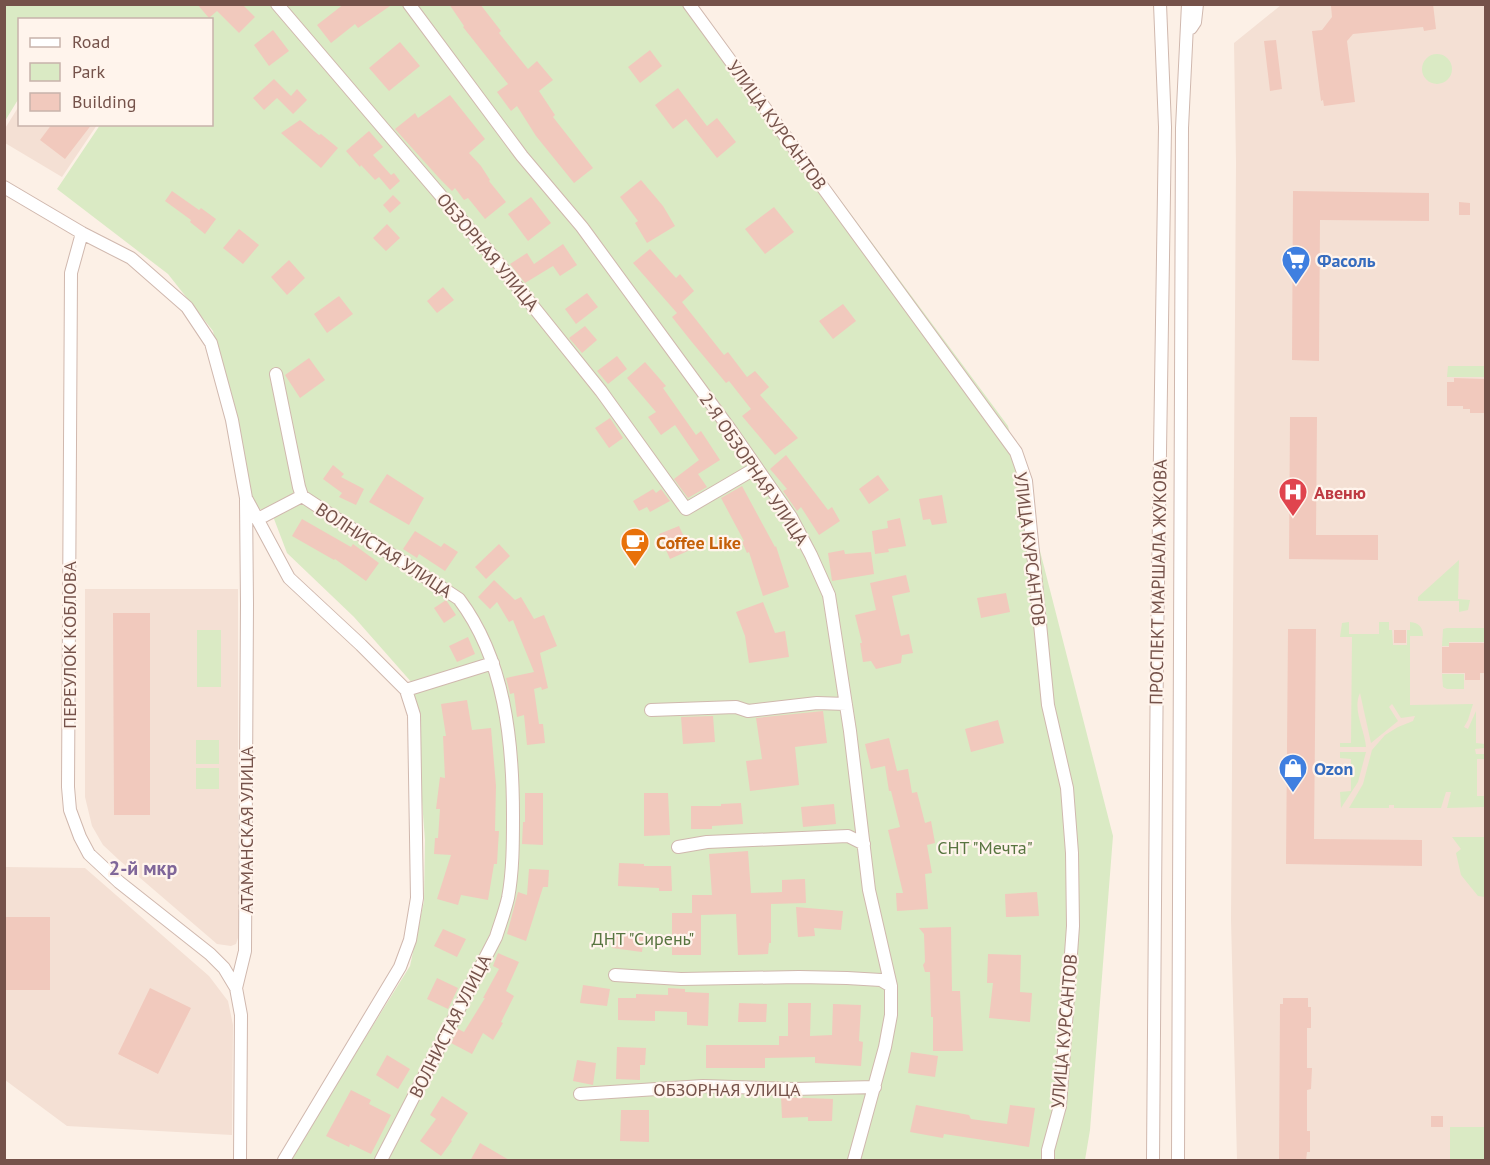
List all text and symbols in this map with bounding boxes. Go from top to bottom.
legend [18,18,213,126]
text: Road [72,30,110,53]
street label: УЛИЦА КУРСАНТОВ [722,56,832,194]
text: Park [72,60,105,83]
text: Building [72,90,136,113]
street label: ОБЗОРНАЯ УЛИЦА [432,188,544,316]
supermarket icon: Фасоль [1280,244,1312,286]
place label: Фасоль [1317,249,1376,272]
street label: 2-Я ОБЗОРНАЯ УЛИЦА [695,389,814,550]
street label: ПРОСПЕКТ МАРШАЛА ЖУКОВА [1144,458,1172,705]
street label: УЛИЦА КУРСАНТОВ [1009,471,1051,627]
hospital icon: Авеню [1277,476,1309,518]
place label: Авеню [1314,481,1366,504]
street label: ВОЛНИСТАЯ УЛИЦА [311,497,457,603]
cafe icon: Coffee Like [619,526,651,568]
place label: Coffee Like [656,531,741,554]
street label: ПЕРЕУЛОК КОБЛОВА [58,561,81,729]
street label: АТАМАНСКАЯ УЛИЦА [235,746,258,914]
shop icon: Ozon [1277,752,1309,794]
place label: Ozon [1314,757,1353,780]
park label: СНТ "Мечта" [937,836,1033,859]
district label: 2-й мкр [109,855,177,881]
park label: ДНТ "Сирень" [592,927,694,950]
street label: ВОЛНИСТАЯ УЛИЦА [404,950,496,1102]
street label: УЛИЦА КУРСАНТОВ [1046,953,1082,1109]
street label: ОБЗОРНАЯ УЛИЦА [653,1078,801,1101]

